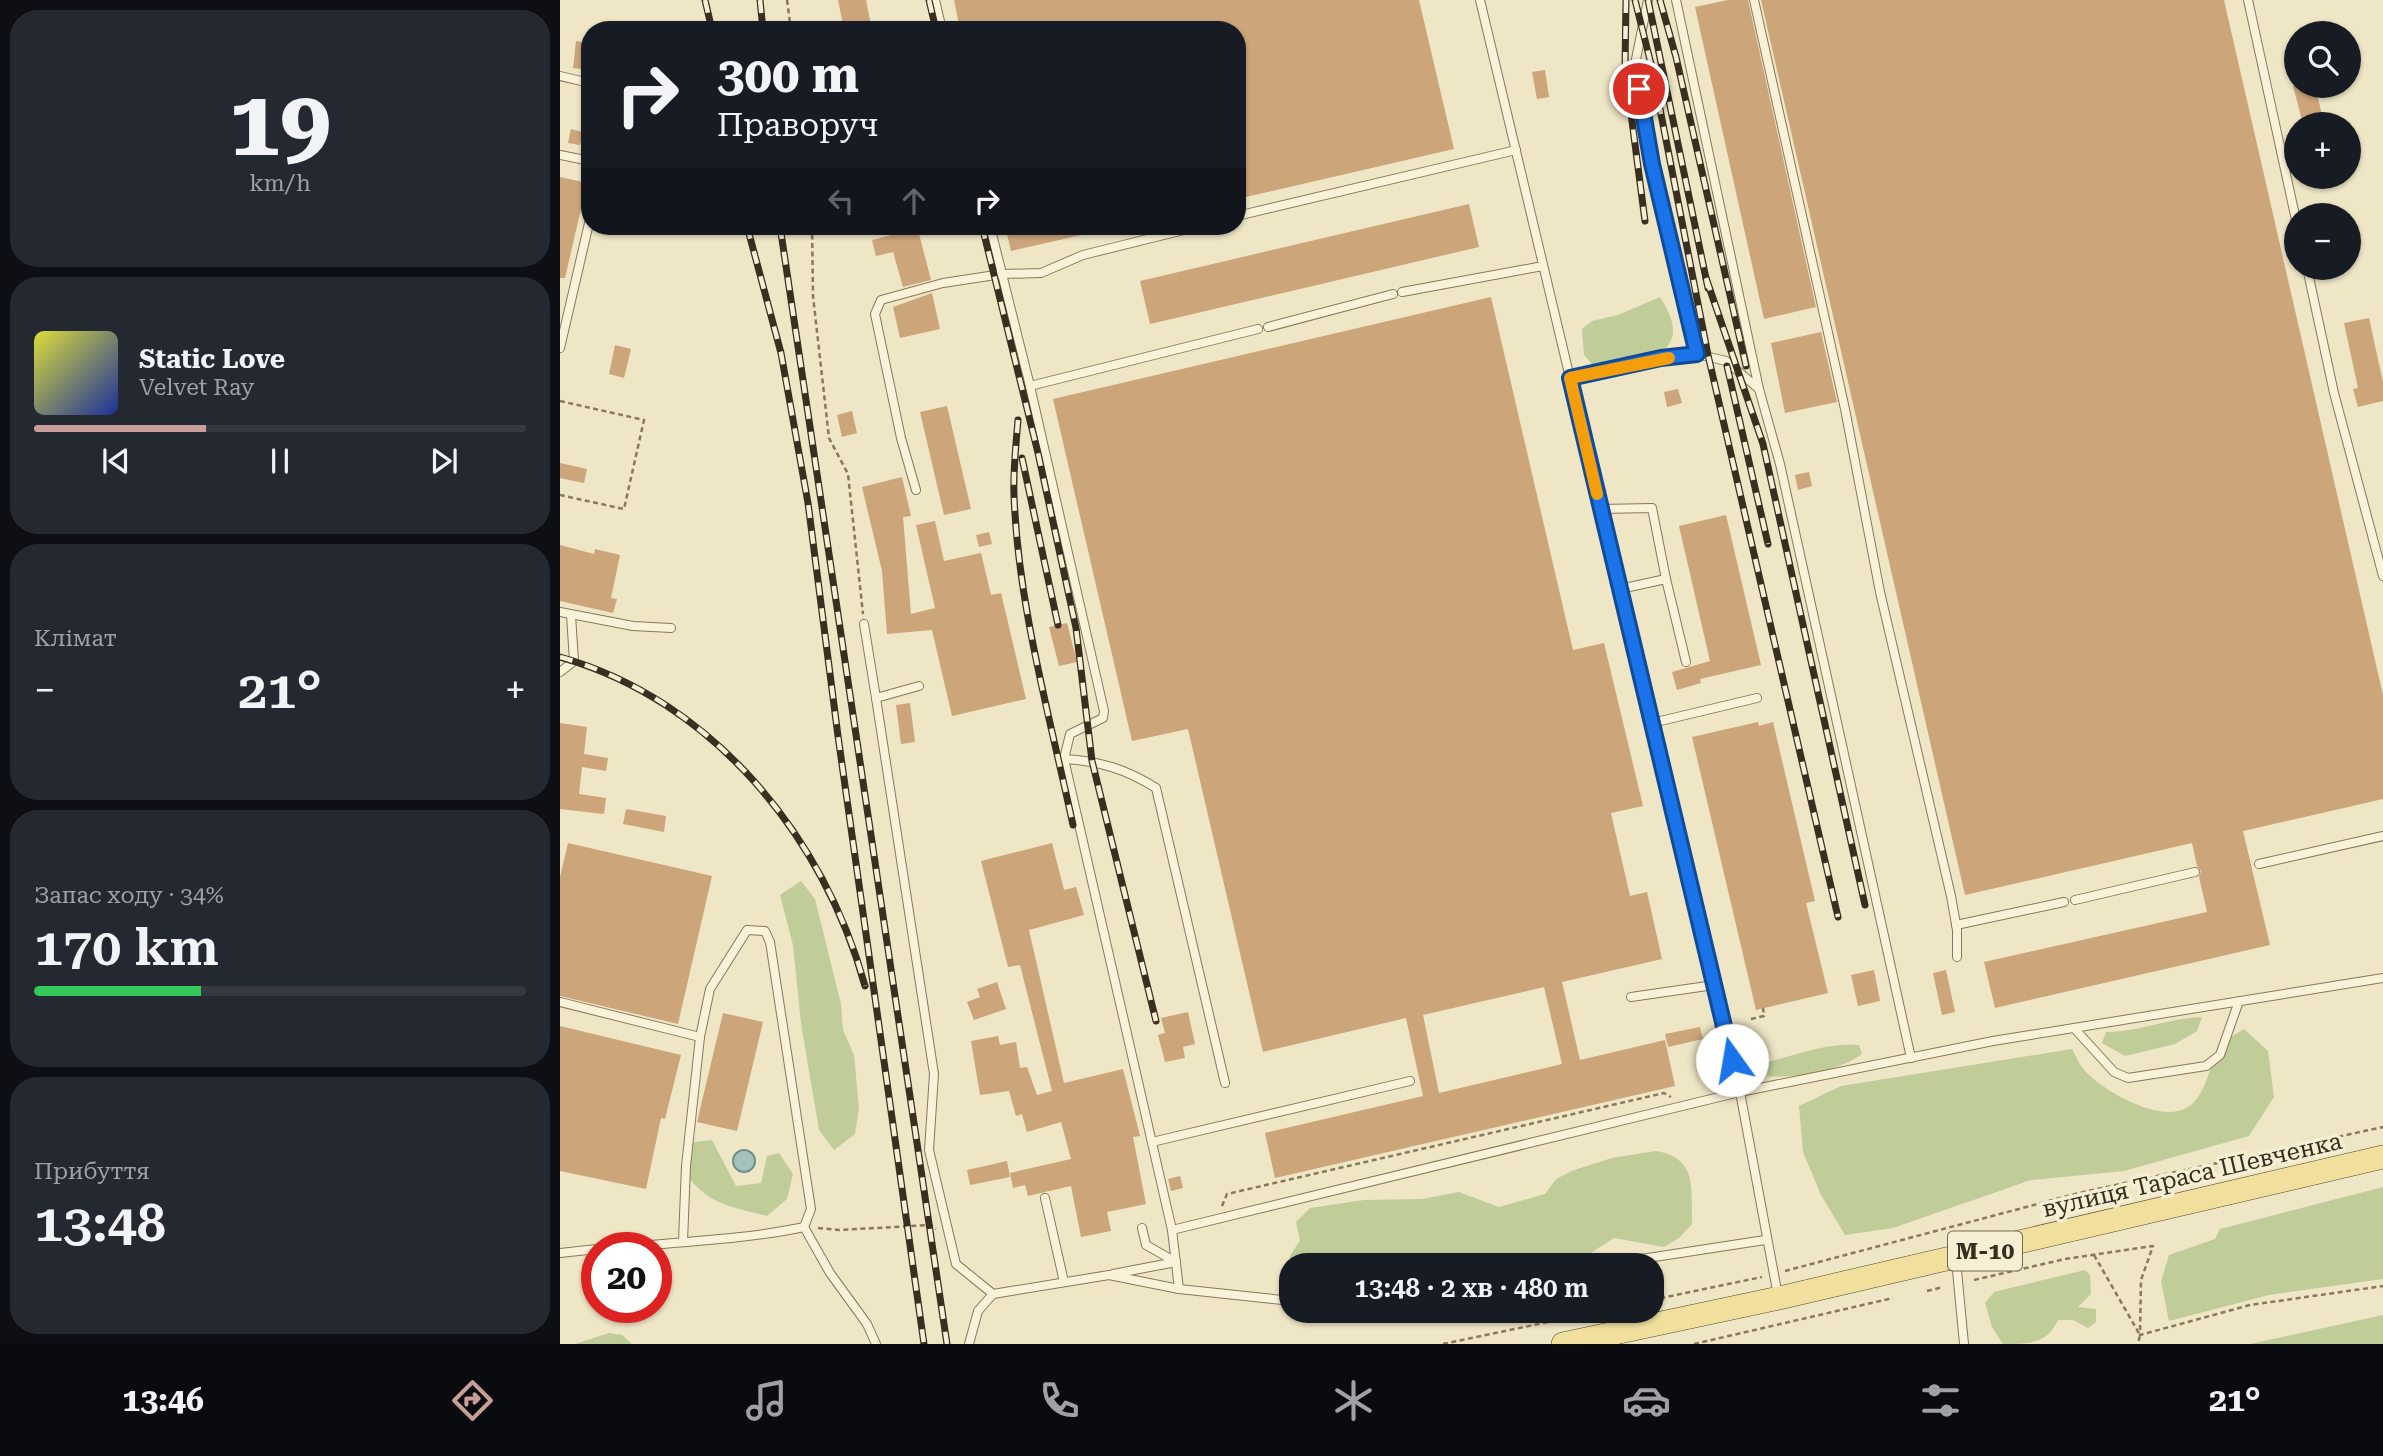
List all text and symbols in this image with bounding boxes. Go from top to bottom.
map controls [2284,21,2361,280]
button: search [2284,21,2361,98]
text: 300 m [717,47,859,104]
icon: right [602,49,693,140]
pin [1609,59,1669,119]
icon: arrive [1620,70,1658,108]
text: 19 [229,71,331,177]
text: Праворуч [717,106,878,144]
button: + [2284,112,2361,189]
text: km/h [249,170,311,197]
icon: left [822,182,860,220]
icon: ahead [895,182,933,220]
icon: right [968,182,1006,220]
button: − [2284,203,2361,280]
text: Static Love [139,344,285,374]
text: Velvet Ray [139,374,254,401]
icon: previous [97,442,135,480]
icon: pause [261,442,299,480]
icon: next [425,442,463,480]
text: Клімат [34,625,117,652]
text: 21° [238,660,322,721]
text: − [34,668,55,712]
text: + [505,668,526,712]
text: Запас ходу · 34% [34,882,224,909]
text: 170 km [34,917,219,978]
position arrow [1695,1023,1769,1097]
street label: вулиця Тараса Шевченка [2040,1127,2344,1223]
text: Прибуття [34,1158,150,1185]
text: 13:48 [34,1193,166,1254]
speed limit sign: 20 [581,1232,672,1323]
road number: М-10 [1948,1232,2022,1270]
text: 13:48 · 2 хв · 480 m [1354,1273,1589,1303]
icon: directions [448,1376,497,1425]
icon: music [742,1376,791,1425]
icon: phone [1035,1376,1084,1425]
icon: climate [1329,1376,1378,1425]
icon: car [1622,1376,1671,1425]
icon: filters [1916,1376,1965,1425]
text: 13:46 [122,1381,204,1419]
text: 21° [2209,1381,2261,1419]

